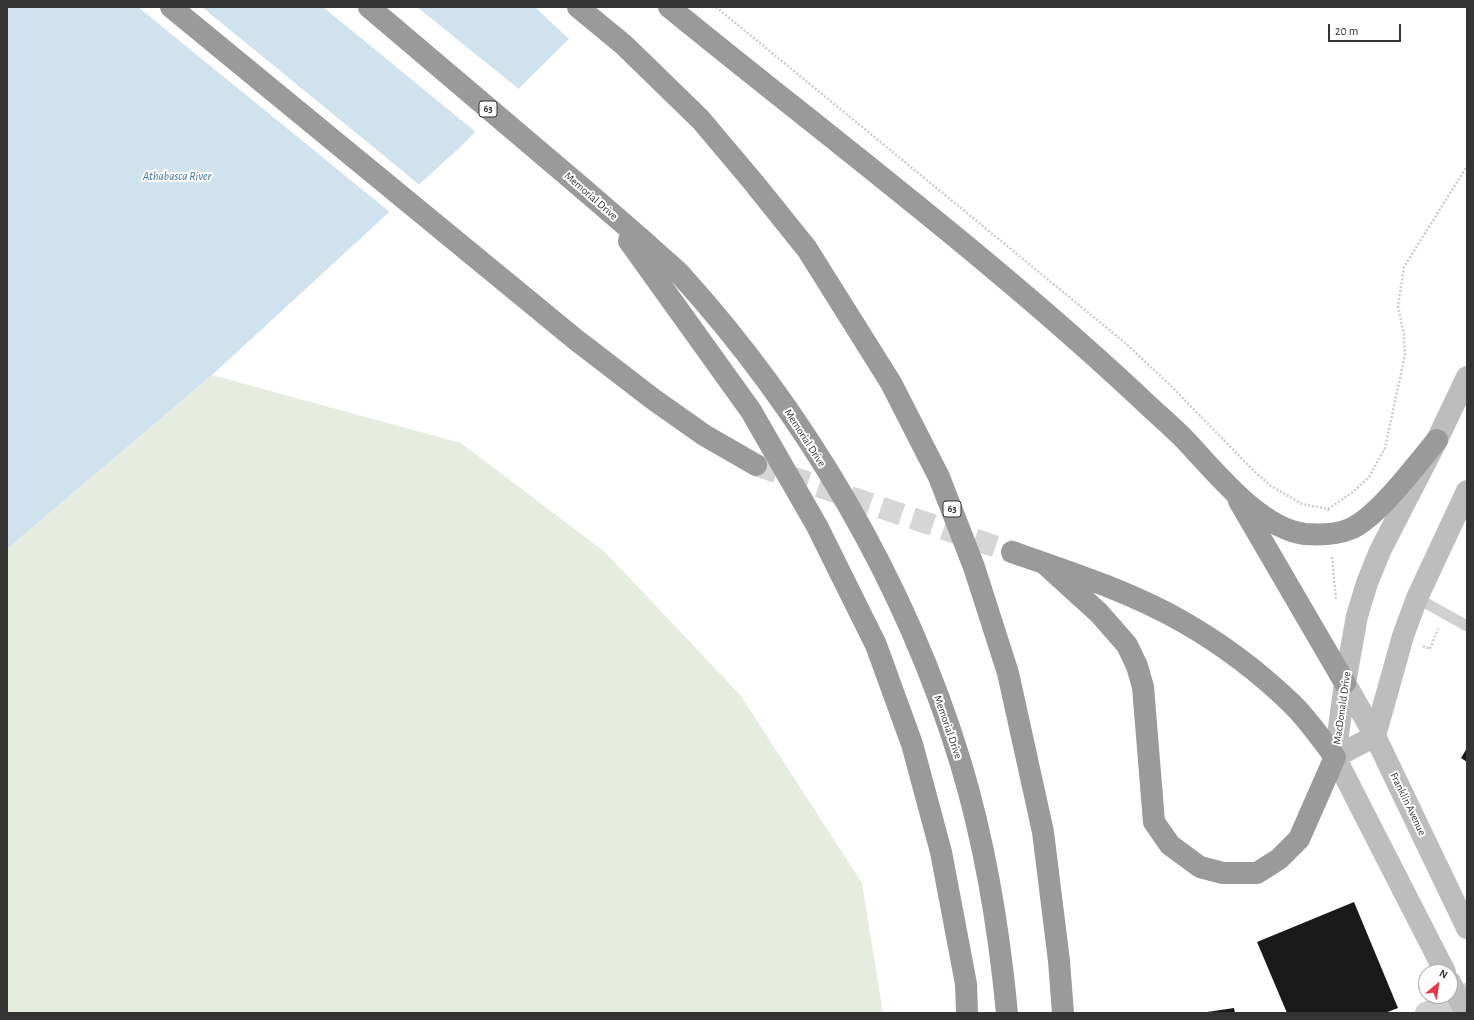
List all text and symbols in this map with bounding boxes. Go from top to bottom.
scale bar [1330,16,1403,42]
text: 20 m [1335,25,1358,37]
road number: 63 [479,101,497,117]
water label: Athabasca River [143,169,211,183]
street label: Memorial Drive [562,169,620,223]
street label: Memorial Drive [781,407,829,469]
road number: 63 [943,501,961,517]
street label: MacDonald Drive [1330,671,1354,745]
street label: Memorial Drive [931,693,965,761]
street label: Franklin Avenue [1387,770,1429,838]
north arrow [1418,964,1458,1004]
text: N [1438,967,1450,981]

